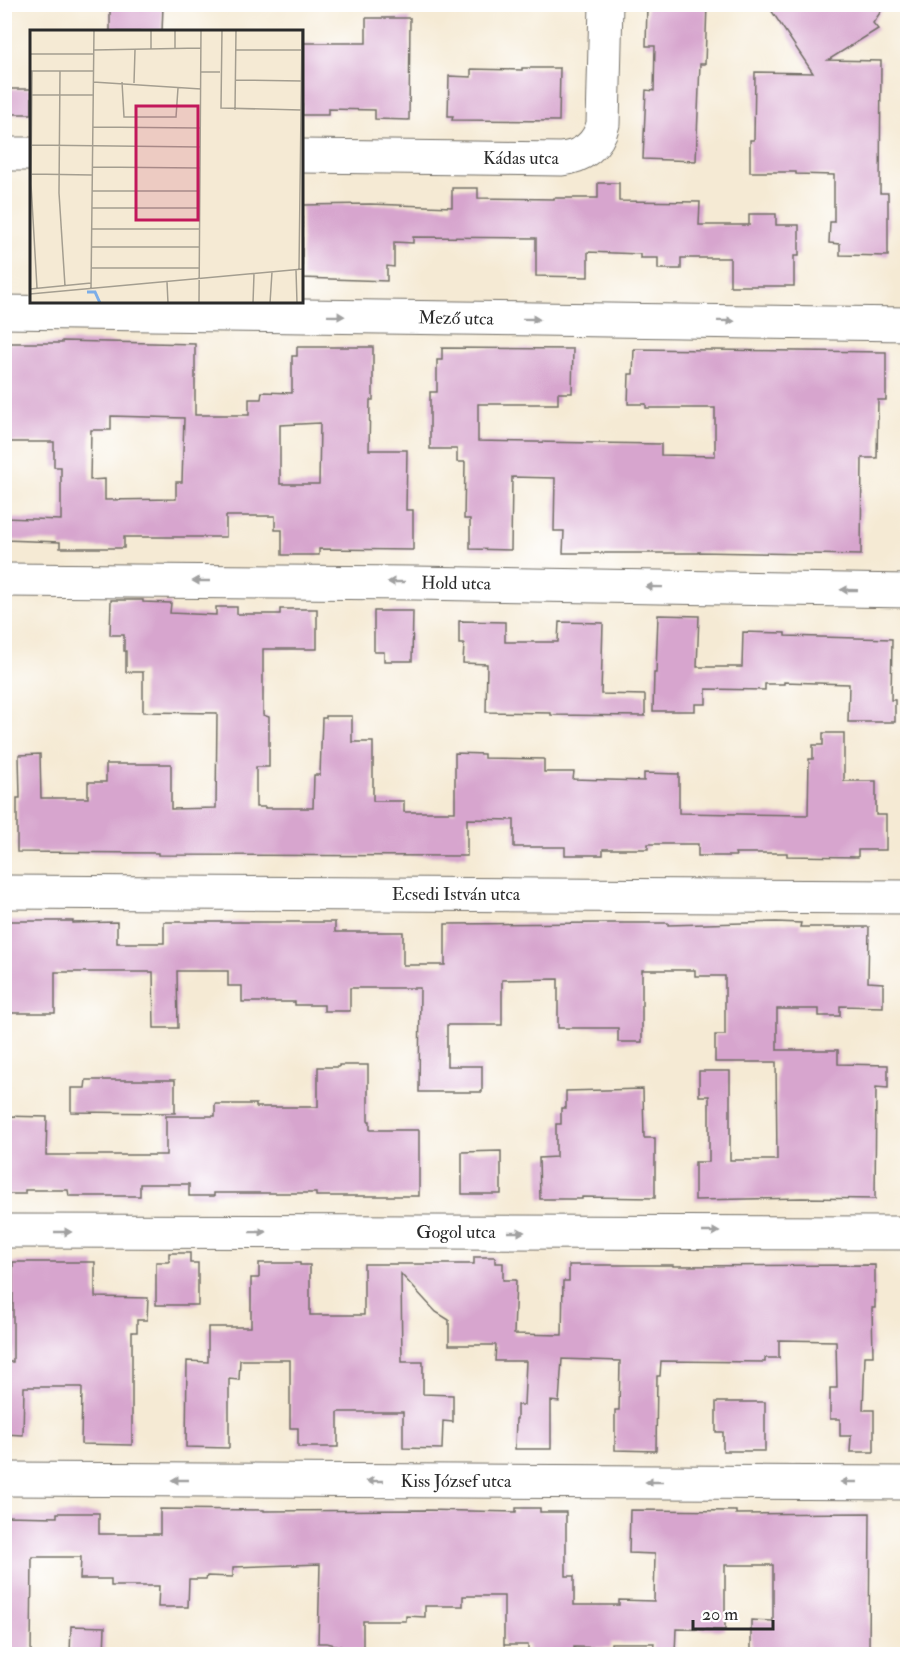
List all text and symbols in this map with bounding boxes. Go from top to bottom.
inset map [30,30,303,303]
street label: Kádas utca [483,147,560,170]
street label: Mező utca [418,306,495,331]
one-way arrow [326,311,345,321]
one-way arrow [521,314,540,324]
one-way arrow [716,316,735,326]
street label: Hold utca [421,571,492,596]
one-way arrow [192,576,211,586]
one-way arrow [387,578,406,587]
one-way arrow [645,582,664,591]
one-way arrow [840,585,859,595]
street label: Ecsedi István utca [392,883,521,906]
street label: Gogol utca [416,1221,496,1244]
one-way arrow [53,1227,72,1237]
one-way arrow [248,1227,267,1237]
one-way arrow [506,1227,525,1237]
one-way arrow [701,1227,720,1237]
street label: Kiss József utca [401,1470,512,1493]
one-way arrow [171,1475,190,1485]
one-way arrow [366,1476,385,1486]
one-way arrow [645,1477,664,1487]
one-way arrow [840,1478,859,1487]
scale bar [693,1593,772,1631]
text: 20 m [702,1603,738,1626]

